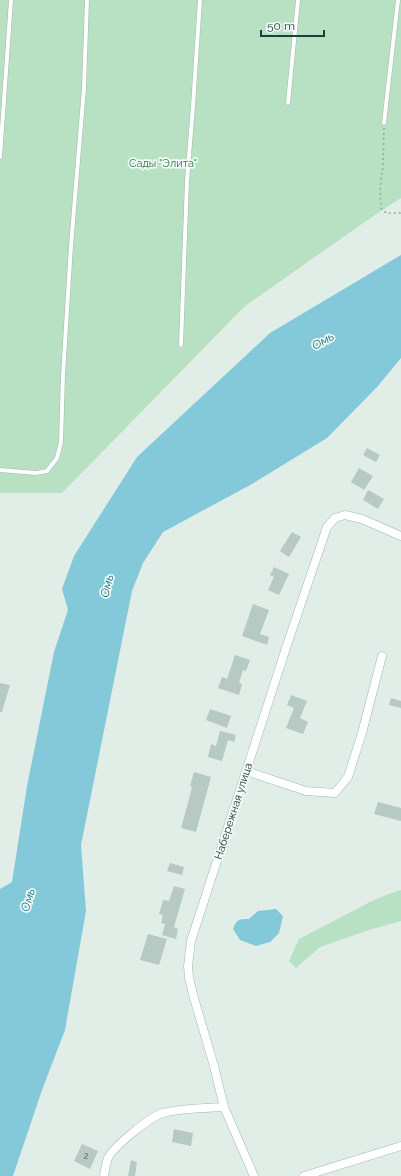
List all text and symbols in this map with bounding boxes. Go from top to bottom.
scale bar [261,12,324,38]
text: 50 m [267,19,295,33]
park label: Сады "Элита" [129,157,197,170]
water label: Омь [309,329,337,353]
water label: Омь [98,573,116,599]
street label: Набережная улица [212,761,255,861]
water label: Омь [18,887,38,913]
house number: 2 [84,1151,89,1161]

